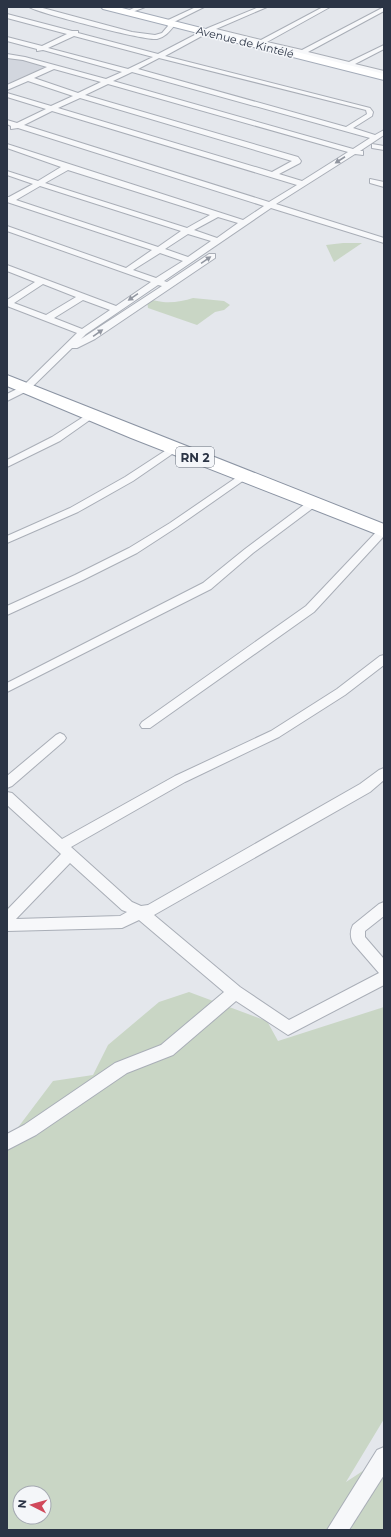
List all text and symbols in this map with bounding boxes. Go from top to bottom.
street label: Avenue de Kintélé [195,23,296,61]
one-way arrow [334,157,345,164]
one-way arrow [200,256,211,264]
one-way arrow [128,293,138,301]
one-way arrow [93,329,103,337]
road number: RN 2 [176,447,214,467]
north arrow [12,1485,52,1525]
text: N [15,1499,29,1509]

